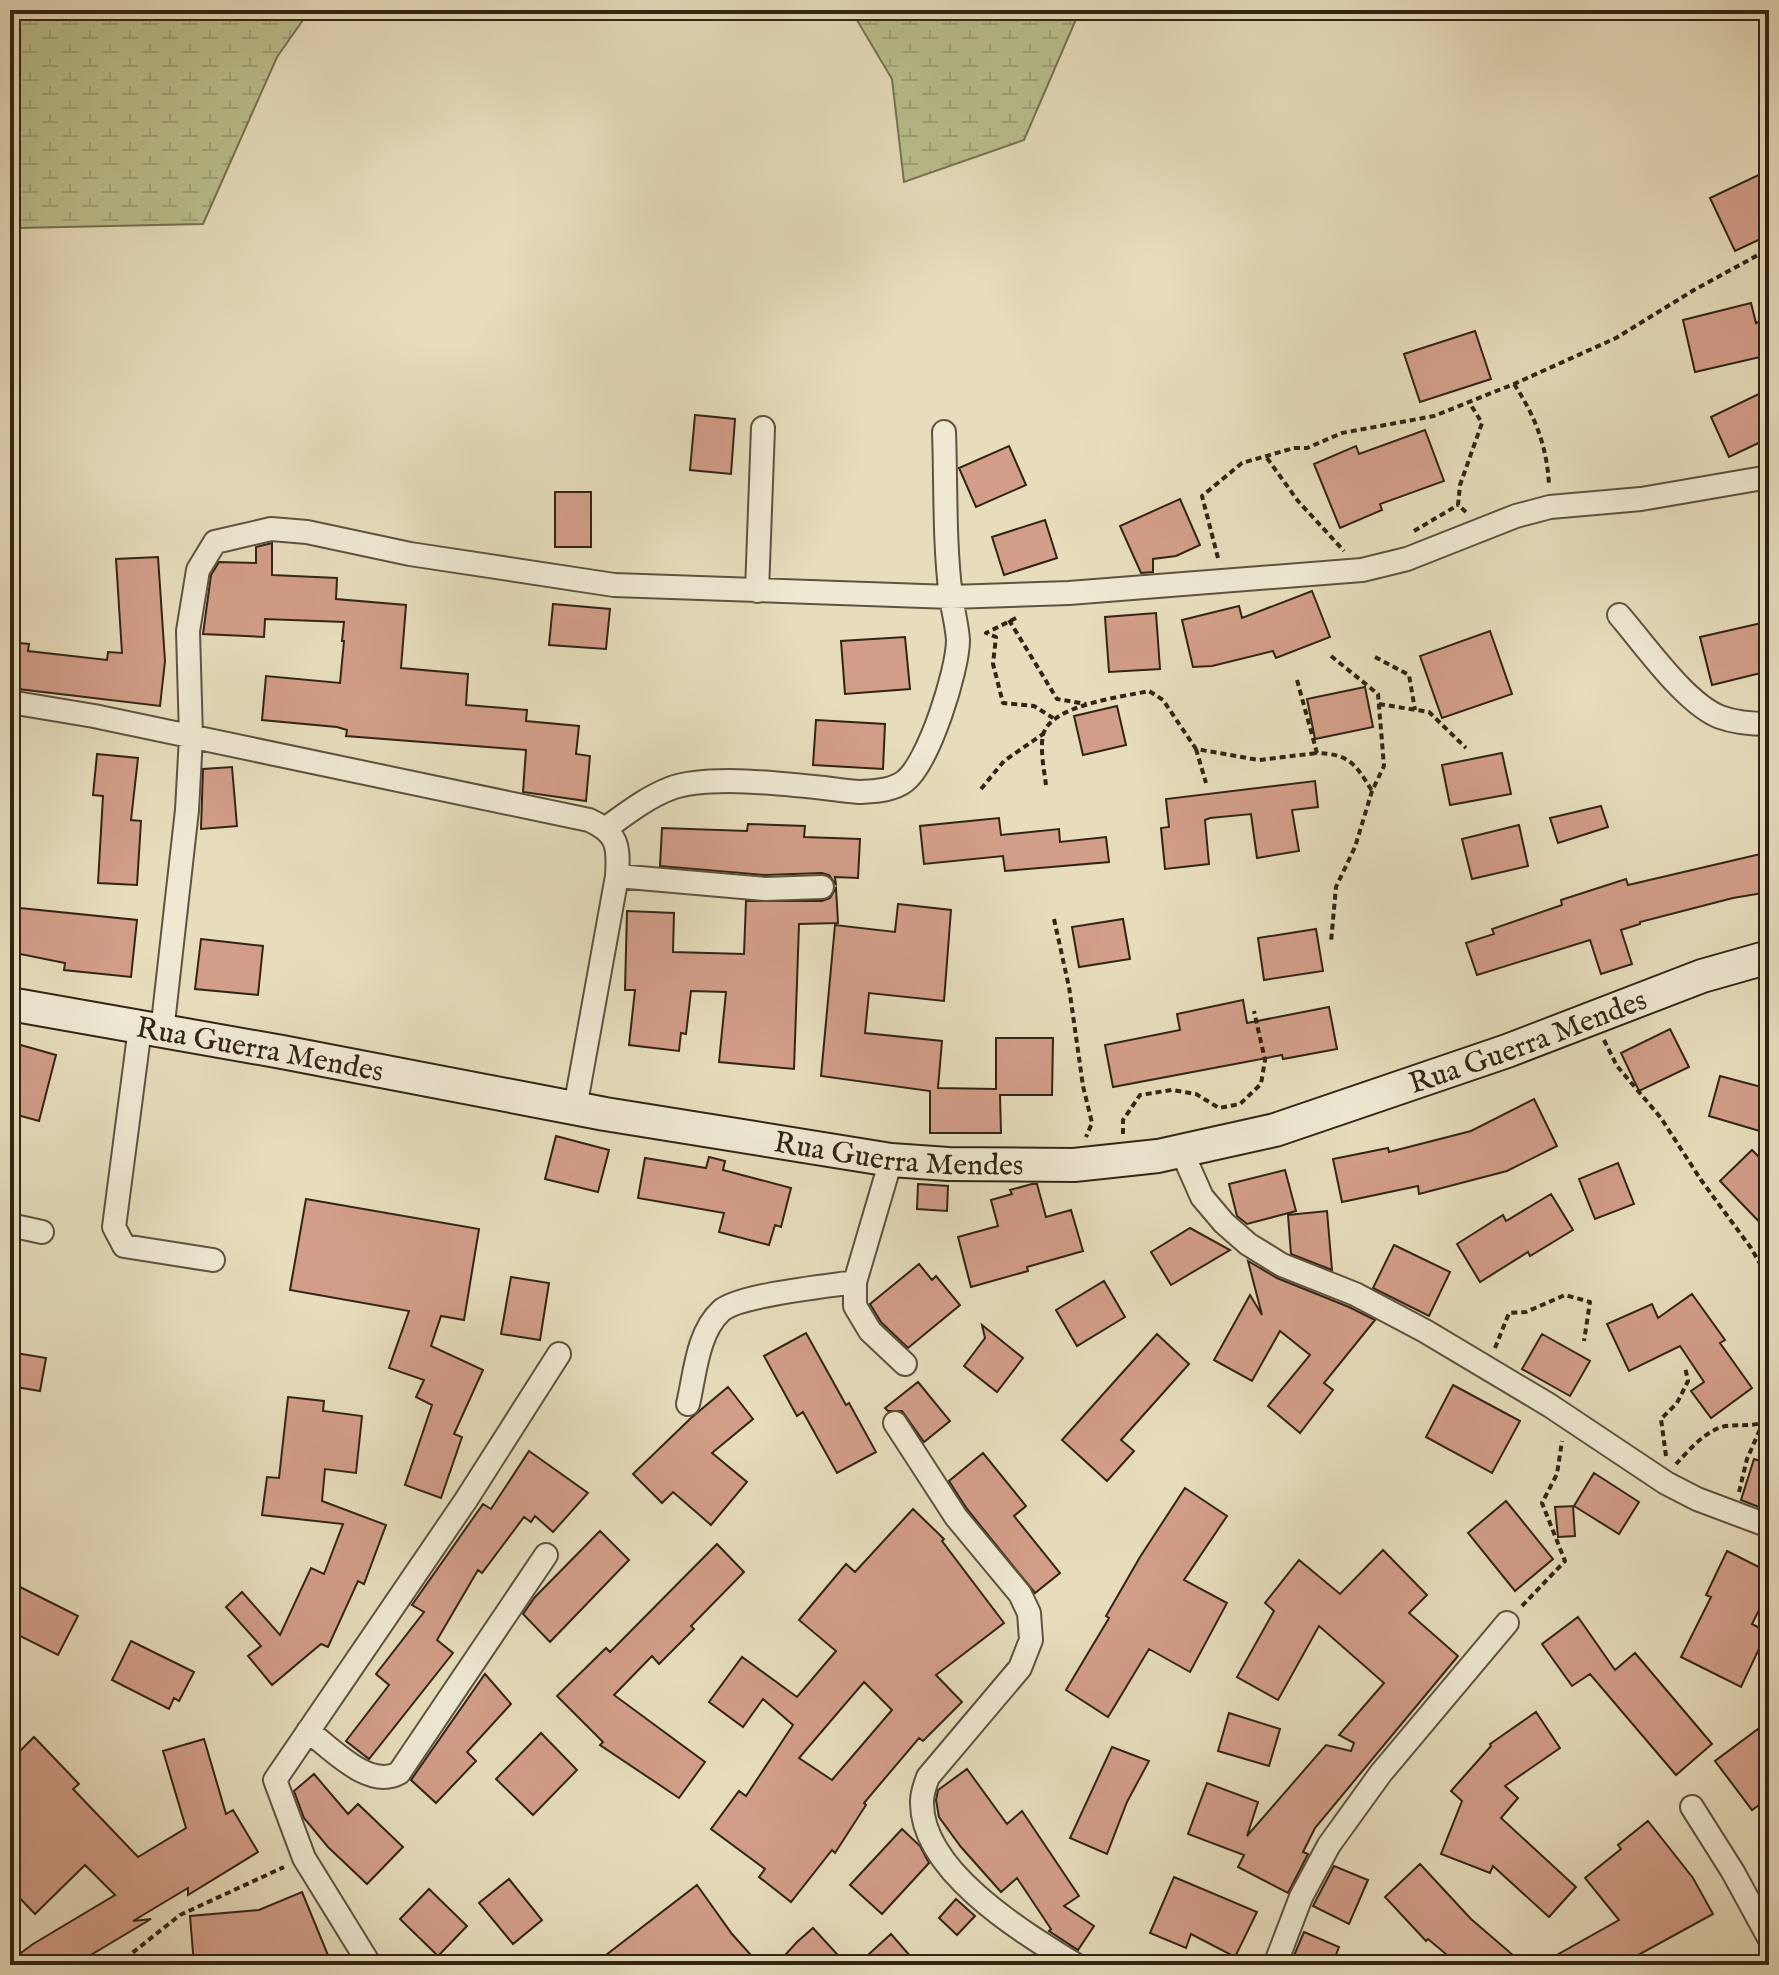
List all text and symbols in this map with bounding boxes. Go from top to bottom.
street label: Rua Guerra Mendes [1404,982,1653,1104]
street label: Rua Guerra Mendes [133,1010,386,1092]
street label: Rua Guerra Mendes [771,1124,1024,1186]

